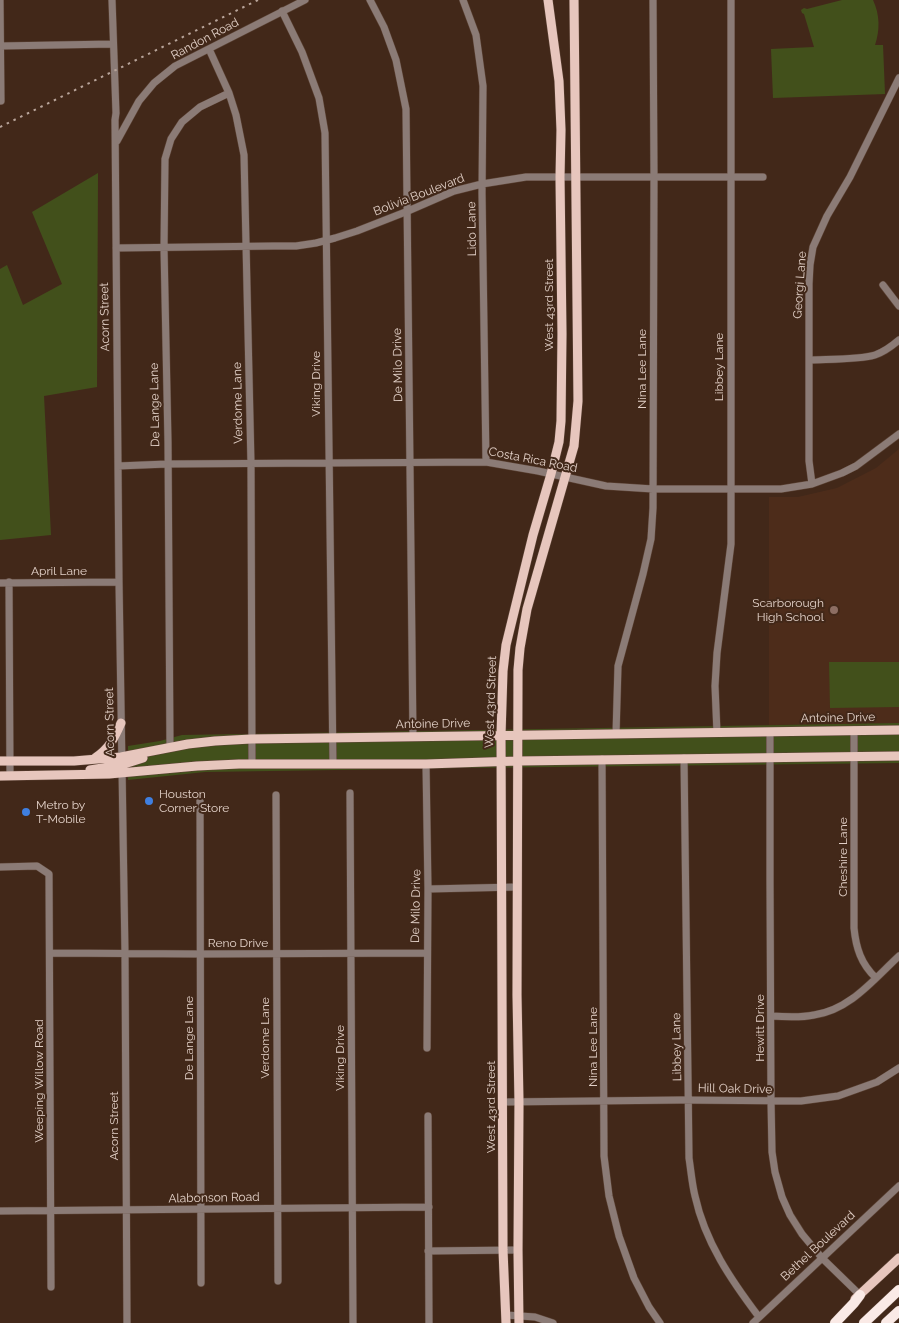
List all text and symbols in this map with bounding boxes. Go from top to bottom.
street label: Randon Road [169,15,241,63]
street label: Bolivia Boulevard [371,171,467,219]
street label: Lido Lane [464,201,480,257]
street label: Georgi Lane [790,251,810,319]
street label: West 43rd Street [542,259,556,351]
street label: Acorn Street [97,282,113,352]
street label: De Milo Drive [390,328,406,402]
street label: Nina Lee Lane [635,329,649,409]
street label: Libbey Lane [712,333,726,401]
street label: Viking Drive [309,351,323,417]
street label: Verdome Lane [230,362,246,444]
street label: De Lange Lane [147,363,163,447]
street label: Costa Rica Road [487,444,579,476]
street label: April Lane [31,564,87,578]
place label: Scarborough High School [752,596,824,624]
marker: Scarborough High School [828,604,840,616]
street label: West 43rd Street [482,656,500,748]
street label: Acorn Street [102,687,118,757]
street label: Antoine Drive [801,710,875,726]
street label: Antoine Drive [396,716,470,732]
place label: Houston Corner Store [159,787,229,815]
marker: Houston Corner Store [143,795,155,807]
place label: Metro by T-Mobile [36,798,86,826]
marker: Metro by T-Mobile [20,806,32,818]
street label: Cheshire Lane [836,817,850,897]
street label: De Milo Drive [408,869,424,943]
street label: Reno Drive [208,936,268,950]
street label: Hewitt Drive [753,994,767,1062]
street label: De Lange Lane [182,996,196,1080]
street label: Verdome Lane [258,997,272,1079]
street label: Nina Lee Lane [586,1007,600,1087]
street label: Libbey Lane [669,1013,685,1081]
street label: Weeping Willow Road [32,1019,46,1143]
street label: Viking Drive [333,1025,347,1091]
street label: West 43rd Street [484,1061,498,1153]
street label: Hill Oak Drive [698,1081,772,1097]
street label: Acorn Street [107,1091,121,1161]
street label: Alabonson Road [168,1190,260,1206]
street label: Bethel Boulevard [778,1208,858,1284]

